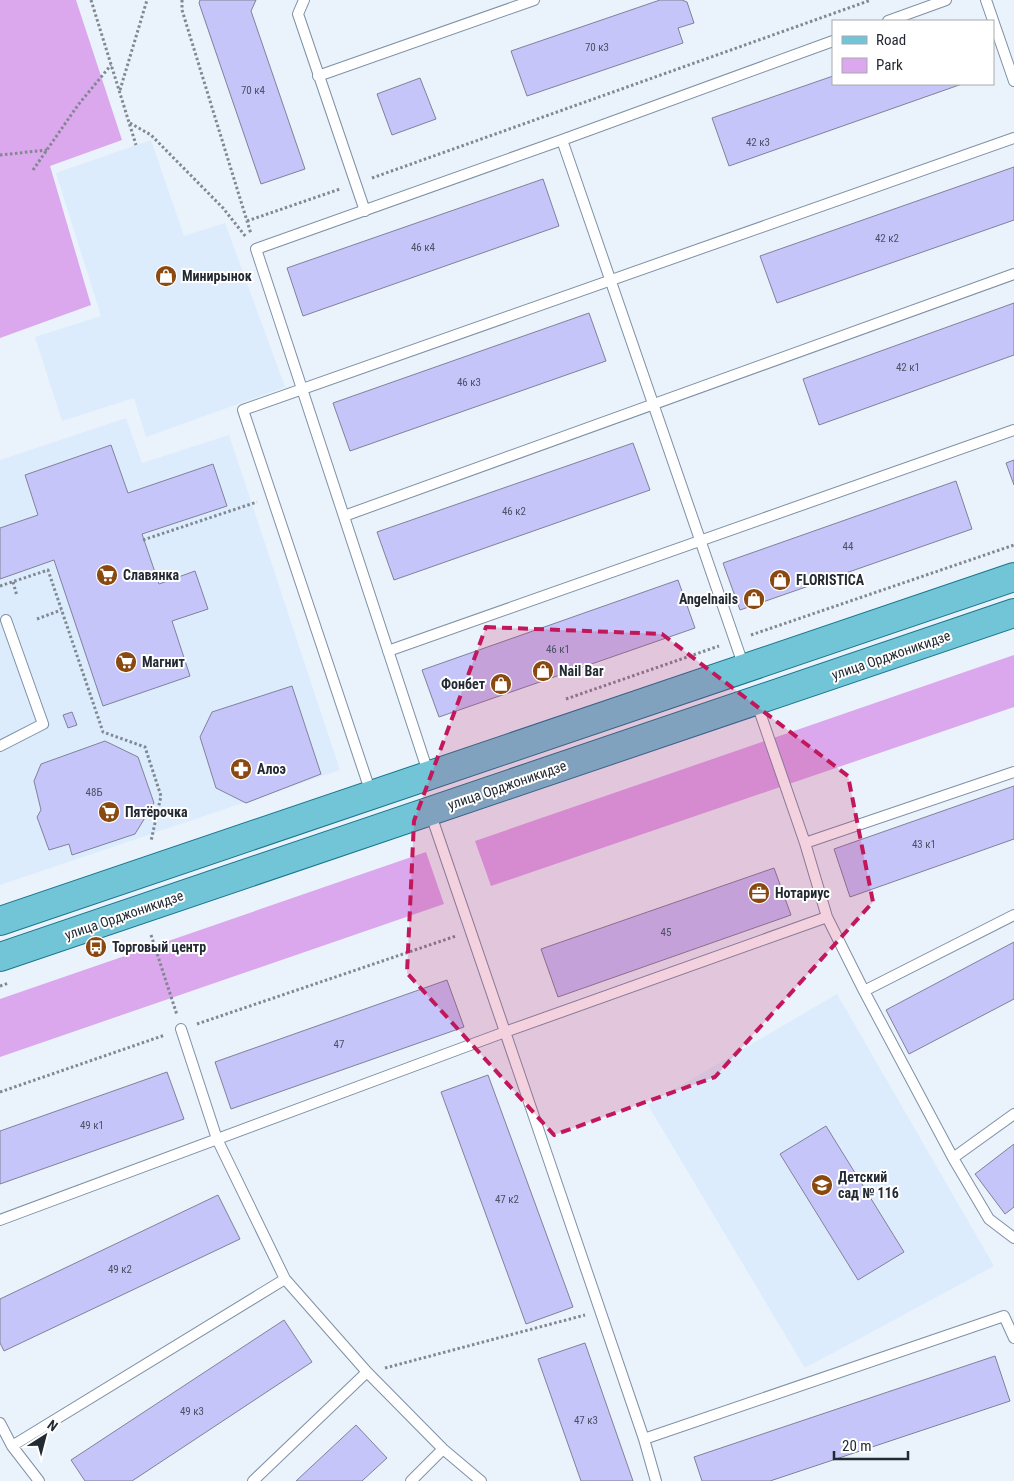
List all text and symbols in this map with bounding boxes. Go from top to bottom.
legend [832,20,994,85]
text: Road [876,31,906,49]
house number: 70 к3 [585,41,609,54]
text: Park [876,56,903,74]
house number: 70 к4 [241,84,266,97]
house number: 42 к3 [746,136,770,149]
house number: 42 к2 [875,232,899,245]
house number: 46 к4 [411,241,436,254]
shop icon: Минирынок [154,264,178,288]
place label: Минирынок [182,268,252,284]
house number: 42 к1 [896,361,920,374]
house number: 46 к3 [457,376,481,389]
house number: 46 к2 [502,505,526,518]
house number: 44 [843,540,854,553]
supermarket icon: Славянка [95,563,119,587]
place label: Славянка [123,567,179,583]
shop icon: FLORISTICA [768,568,792,592]
place label: FLORISTICA [796,572,865,588]
shop icon: Angelnails [742,587,766,611]
place label: Angelnails [679,591,738,607]
street label: улица Орджоникидзе [830,627,953,683]
house number: 46 к1 [546,643,570,656]
supermarket icon: Магнит [114,650,138,674]
place label: Магнит [142,654,185,670]
shop icon: Nail Bar [531,659,555,683]
place label: Nail Bar [559,663,604,679]
shop icon: Фонбет [489,672,513,696]
place label: Фонбет [441,676,486,692]
pharmacy icon: Алоэ [229,757,253,781]
street label: улица Орджоникидзе [446,757,569,813]
place label: Алоэ [257,761,286,777]
house number: 48Б [86,786,102,799]
supermarket icon: Пятёрочка [97,800,121,824]
place label: Пятёрочка [125,804,188,820]
house number: 43 к1 [912,838,936,851]
office icon: Нотариус [747,881,771,905]
place label: Нотариус [775,885,830,901]
street label: улица Орджоникидзе [63,887,186,943]
house number: 45 [661,926,671,939]
bus stop icon: Торговый центр [84,935,108,959]
place label: Торговый центр [112,939,206,955]
house number: 47 [334,1038,344,1051]
house number: 49 к1 [80,1119,104,1132]
place label: Детский сад № 116 [838,1169,899,1201]
school or university icon: Детский сад № 116 [810,1173,834,1197]
house number: 47 к2 [495,1193,519,1206]
house number: 49 к2 [108,1263,132,1276]
house number: 49 к3 [180,1405,204,1418]
north arrow [20,1411,70,1461]
house number: 47 к3 [574,1414,598,1427]
text: N [44,1416,61,1434]
scale bar [834,1428,908,1460]
text: 20 m [842,1437,872,1455]

